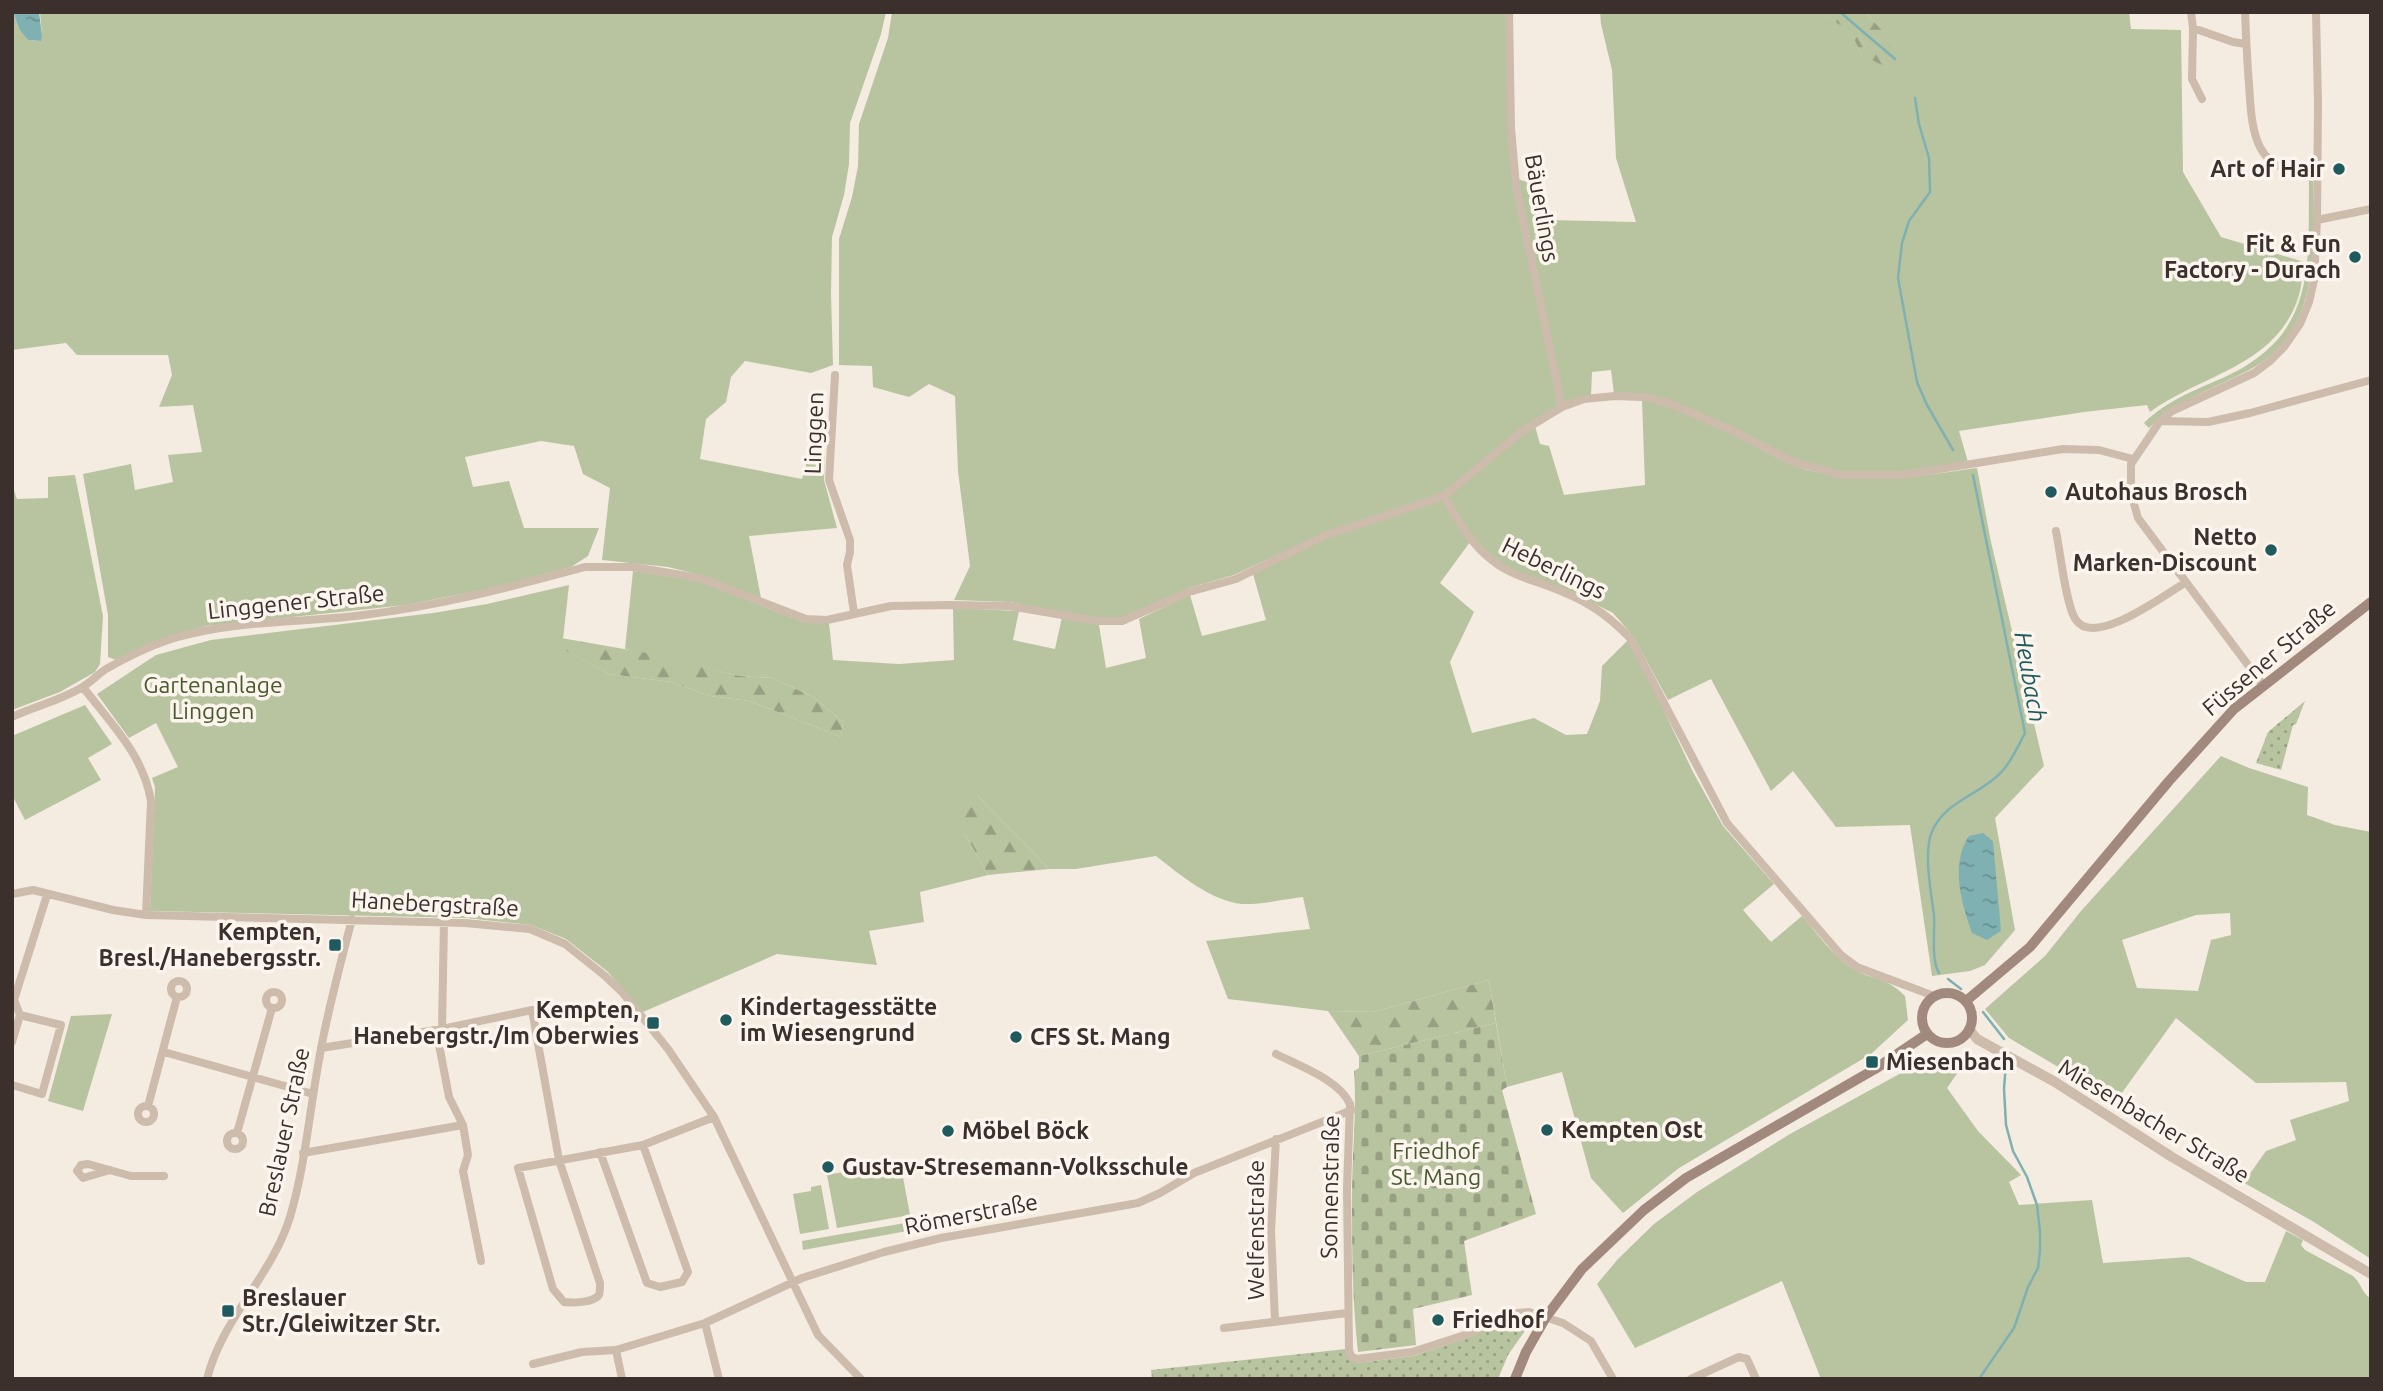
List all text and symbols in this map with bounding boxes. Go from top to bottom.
street label: Bäuerlings [1521,152,1564,264]
place label: Art of Hair [2210,156,2326,181]
marker: Art of Hair [2331,161,2347,177]
place label: Fit & Fun Factory - Durach [2164,231,2341,282]
marker: Fit & Fun Factory - Durach [2347,249,2363,265]
street label: Linggen [800,391,827,475]
place label: Autohaus Brosch [2065,479,2248,504]
marker: Autohaus Brosch [2043,484,2059,500]
place label: Netto Marken-Discount [2073,524,2257,575]
street label: Heberlings [1499,532,1610,603]
marker: Netto Marken-Discount [2263,542,2279,558]
street label: Linggener Straße [206,580,386,623]
street label: Füssener Straße [2197,595,2340,720]
water label: Heubach [2009,629,2052,724]
park label: Gartenanlage Linggen [143,672,283,723]
street label: Hanebergstraße [351,887,519,920]
place label: Kempten, Bresl./Hanebergsstr. [99,919,321,970]
marker: Kempten, Bresl./Hanebergsstr. [327,937,343,953]
place label: Kindertagesstätte im Wiesengrund [740,994,937,1045]
place label: Kempten, Hanebergstr./Im Oberwies [353,997,639,1048]
marker: Kindertagesstätte im Wiesengrund [718,1012,734,1028]
marker: Kempten, Hanebergstr./Im Oberwies [645,1015,661,1031]
place label: CFS St. Mang [1030,1024,1171,1049]
marker: CFS St. Mang [1008,1029,1024,1045]
street label: Breslauer Straße [253,1045,314,1219]
place label: Miesenbach [1886,1049,2015,1074]
marker: Miesenbach [1864,1054,1880,1070]
street label: Miesenbacher Straße [2054,1054,2254,1187]
street label: Sonnenstraße [1316,1115,1343,1259]
place label: Kempten Ost [1561,1117,1703,1142]
place label: Möbel Böck [962,1118,1089,1143]
marker: Kempten Ost [1539,1122,1555,1138]
marker: Möbel Böck [940,1123,956,1139]
park label: Friedhof St. Mang [1391,1138,1481,1189]
place label: Gustav-Stresemann-Volksschule [842,1154,1188,1179]
marker: Gustav-Stresemann-Volksschule [820,1159,836,1175]
street label: Welfenstraße [1243,1160,1268,1300]
street label: Römerstraße [902,1188,1040,1239]
place label: Breslauer Str./Gleiwitzer Str. [242,1285,440,1336]
marker: Breslauer Str./Gleiwitzer Str. [220,1303,236,1319]
place label: Friedhof [1452,1307,1545,1332]
marker: Friedhof [1430,1312,1446,1328]

